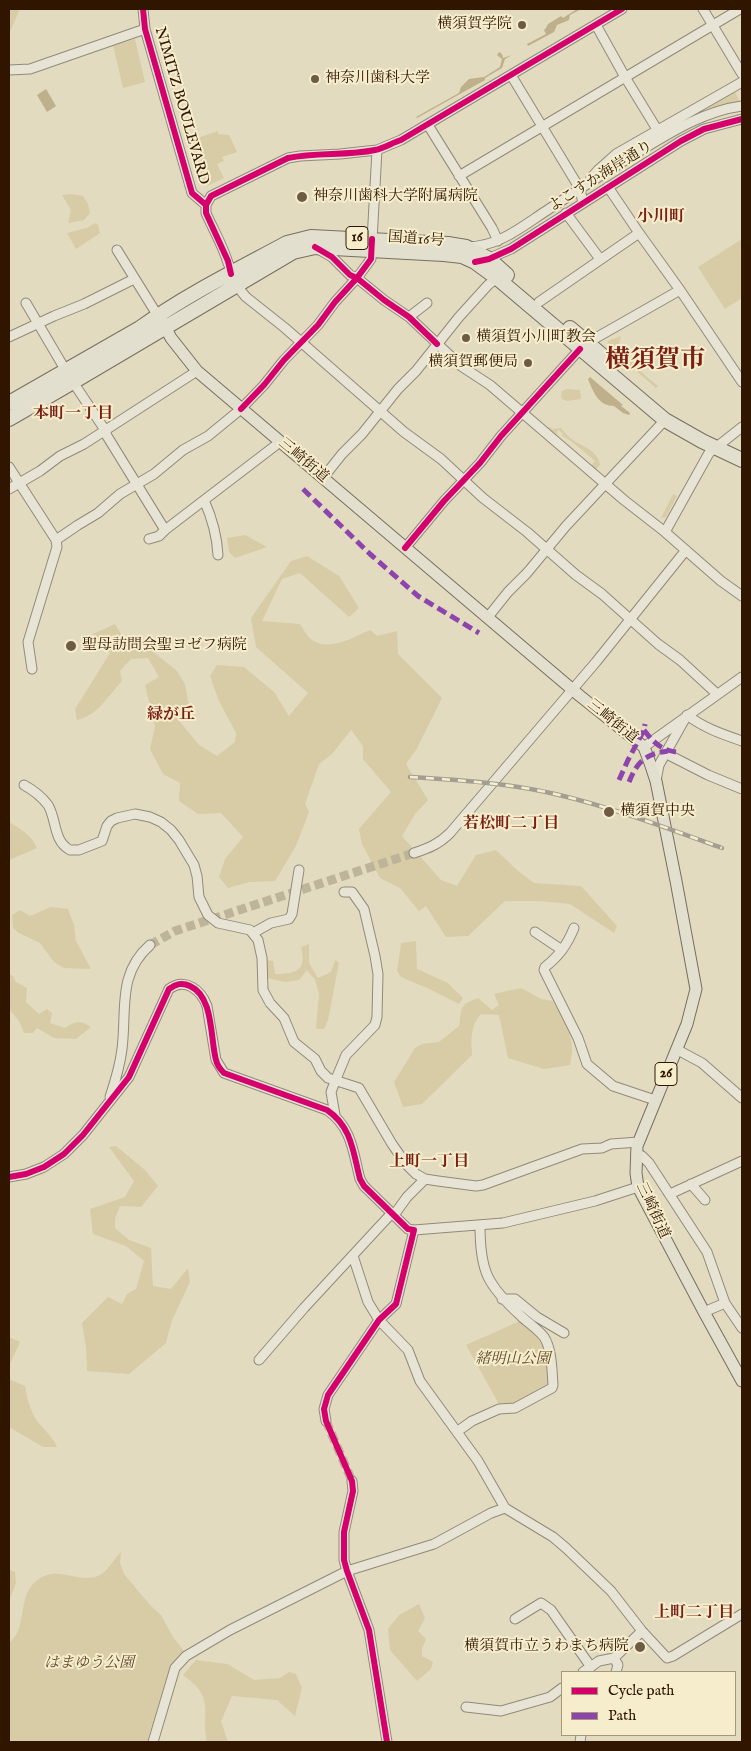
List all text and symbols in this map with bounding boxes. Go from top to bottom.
place label: 横須賀学院 [437,16,512,34]
marker: 横須賀学院 [516,19,528,31]
street label: NIMITZ BOULEVARD [150,25,212,187]
place label: 神奈川歯科大学 [325,70,430,88]
marker: 神奈川歯科大学 [309,73,321,85]
street label: よこすか海岸通り [545,138,657,216]
place label: 神奈川歯科大学附属病院 [313,188,478,206]
marker: 神奈川歯科大学附属病院 [295,190,309,204]
district label: 小川町 [637,208,685,228]
road number: 16 [346,227,368,250]
street label: 国道16号 [387,229,445,251]
place label: 横須賀小川町教会 [476,329,596,347]
marker: 横須賀小川町教会 [460,332,472,344]
district label: 横須賀市 [605,347,705,377]
place label: 横須賀郵便局 [428,354,518,372]
marker: 横須賀郵便局 [522,357,534,369]
district label: 本町一丁目 [33,405,113,425]
street label: 三崎街道 [274,435,332,487]
place label: 聖母訪問会聖ヨゼフ病院 [82,637,247,655]
marker: 聖母訪問会聖ヨゼフ病院 [64,639,78,653]
street label: 三崎街道 [583,696,641,748]
district label: 緑が丘 [147,706,195,726]
place label: 横須賀中央 [620,803,695,821]
marker: 横須賀中央 [602,805,616,819]
district label: 若松町二丁目 [463,815,559,835]
road number: 26 [655,1062,677,1086]
district label: 上町一丁目 [389,1153,469,1173]
street label: 三崎街道 [631,1180,673,1242]
park label: 緒明山公園 [476,1351,550,1369]
district label: 上町二丁目 [654,1604,734,1624]
place label: 横須賀市立うわまち病院 [464,1638,629,1656]
marker: 横須賀市立うわまち病院 [633,1640,647,1654]
park label: はまゆう公園 [44,1655,134,1673]
legend [561,1671,736,1736]
text: Cycle path [608,1681,674,1700]
text: Path [608,1706,636,1725]

